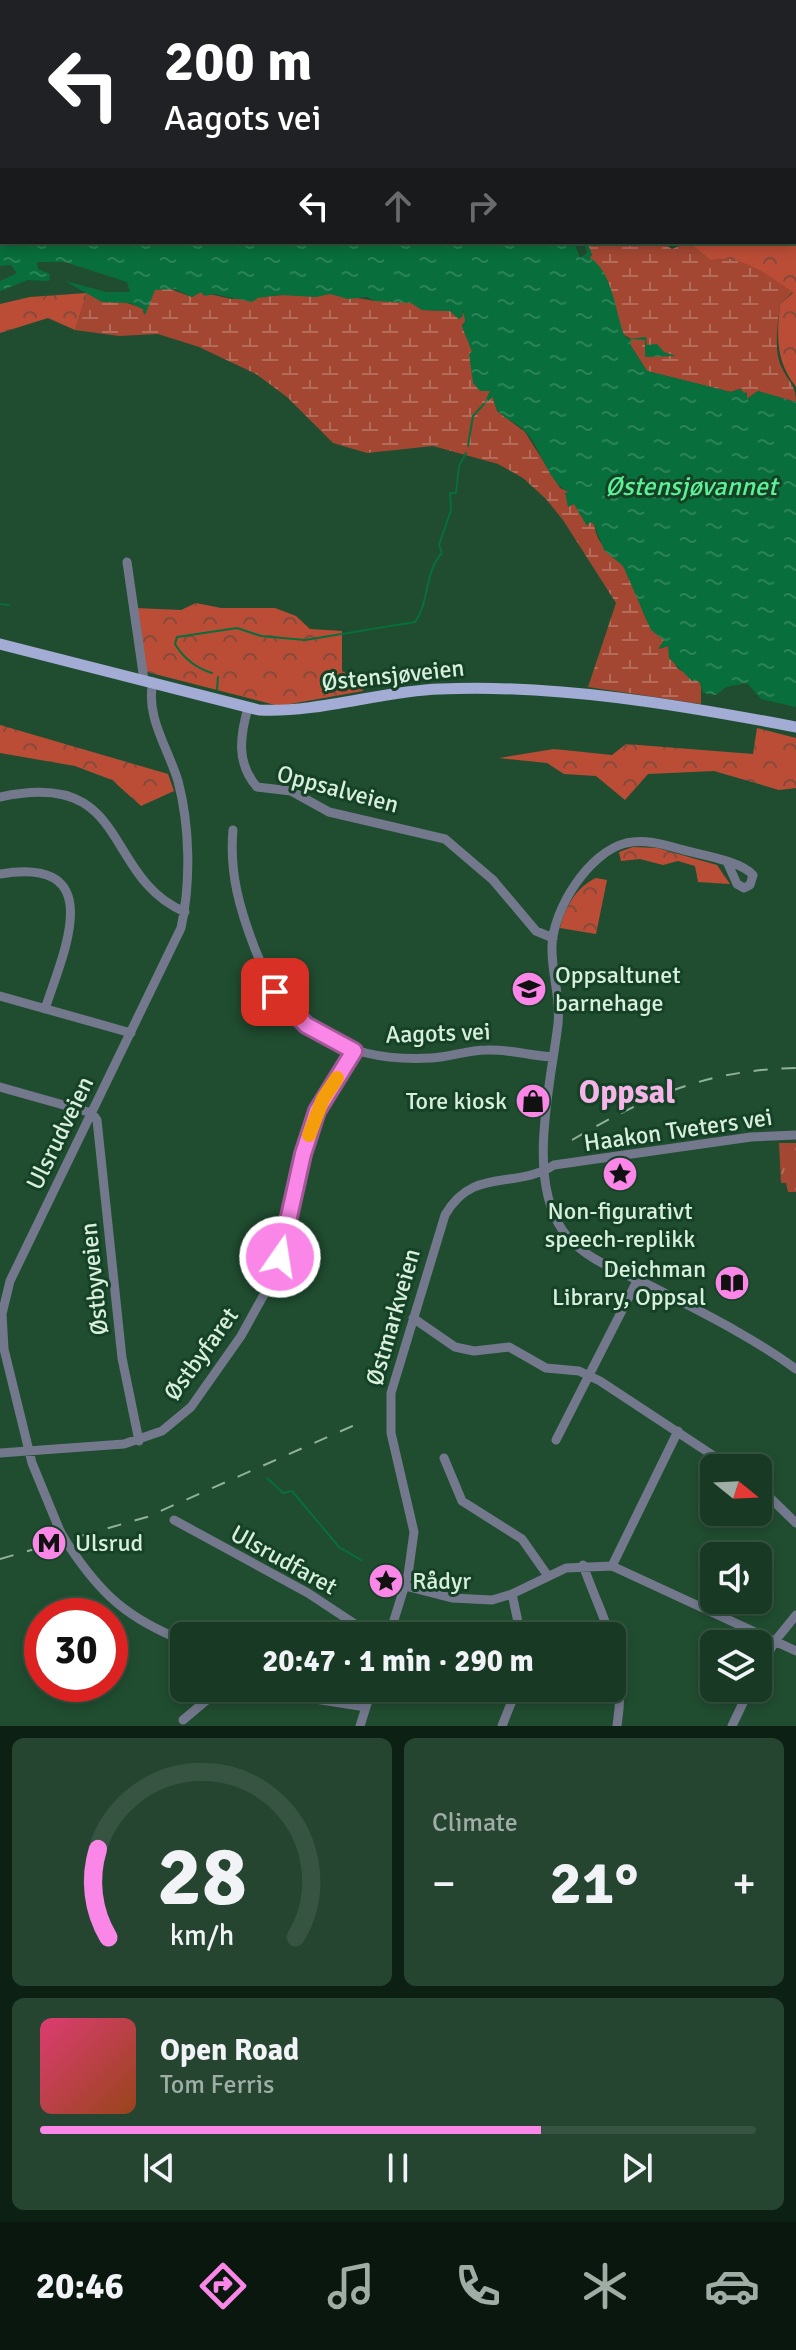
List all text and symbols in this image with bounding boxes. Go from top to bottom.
text: 200 m [164,27,312,96]
icon: left [32,32,136,136]
text: Aagots vei [164,96,321,141]
icon: left [292,184,336,228]
icon: ahead [376,184,420,228]
icon: right [460,184,504,228]
water label: Østensjøvannet [605,471,780,503]
street label: Østensjøveien [320,653,466,697]
street label: Oppsalveien [274,758,402,820]
pin [241,958,309,1026]
place label: Oppsaltunet barnehage [555,960,681,1018]
icon: arrive [253,970,297,1014]
school or university icon: Oppsaltunet barnehage [510,970,548,1008]
street label: Aagots vei [385,1016,491,1050]
street label: Ulsrudveien [20,1071,100,1195]
district label: Oppsal [579,1073,675,1112]
shop icon: Tore kiosk [514,1082,552,1120]
place label: Tore kiosk [406,1086,507,1116]
street label: Haakon Tveters vei [582,1102,774,1158]
place icon: Non-figurativt speech-replikk [601,1155,639,1193]
place label: Non-figurativt speech-replikk [545,1196,695,1254]
position arrow [238,1215,322,1299]
street label: Østbyveien [73,1221,115,1337]
street label: Østmarkveien [359,1245,427,1389]
place label: Deichman Library, Oppsal [552,1254,706,1312]
library icon: Deichman Library, Oppsal [713,1264,751,1302]
street label: Østbyfaret [157,1302,245,1406]
north arrow [700,1454,772,1526]
map controls [700,1454,772,1702]
street label: Ulsrudfaret [225,1518,343,1602]
metro station icon: Ulsrud [30,1524,68,1562]
place label: Ulsrud [75,1528,143,1558]
button: sound [700,1542,772,1614]
place icon: Rådyr [367,1562,405,1600]
place label: Rådyr [412,1566,471,1596]
speed limit sign: 30 [24,1598,128,1702]
button: layers [700,1630,772,1702]
text: 20:47 · 1 min · 290 m [262,1643,534,1680]
text: Climate [432,1807,518,1839]
text: 28 [157,1826,247,1928]
text: 21° [550,1847,638,1921]
text: − [432,1857,456,1911]
text: + [732,1857,756,1911]
text: km/h [170,1918,234,1953]
text: Open Road [160,2032,299,2069]
text: Tom Ferris [160,2069,274,2101]
icon: previous [137,2146,181,2190]
icon: pause [376,2146,420,2190]
icon: next [615,2146,659,2190]
icon: directions [195,2258,251,2314]
icon: music [323,2258,379,2314]
icon: phone [450,2258,506,2314]
icon: climate [577,2258,633,2314]
icon: car [704,2258,760,2314]
text: 20:46 [36,2264,124,2309]

